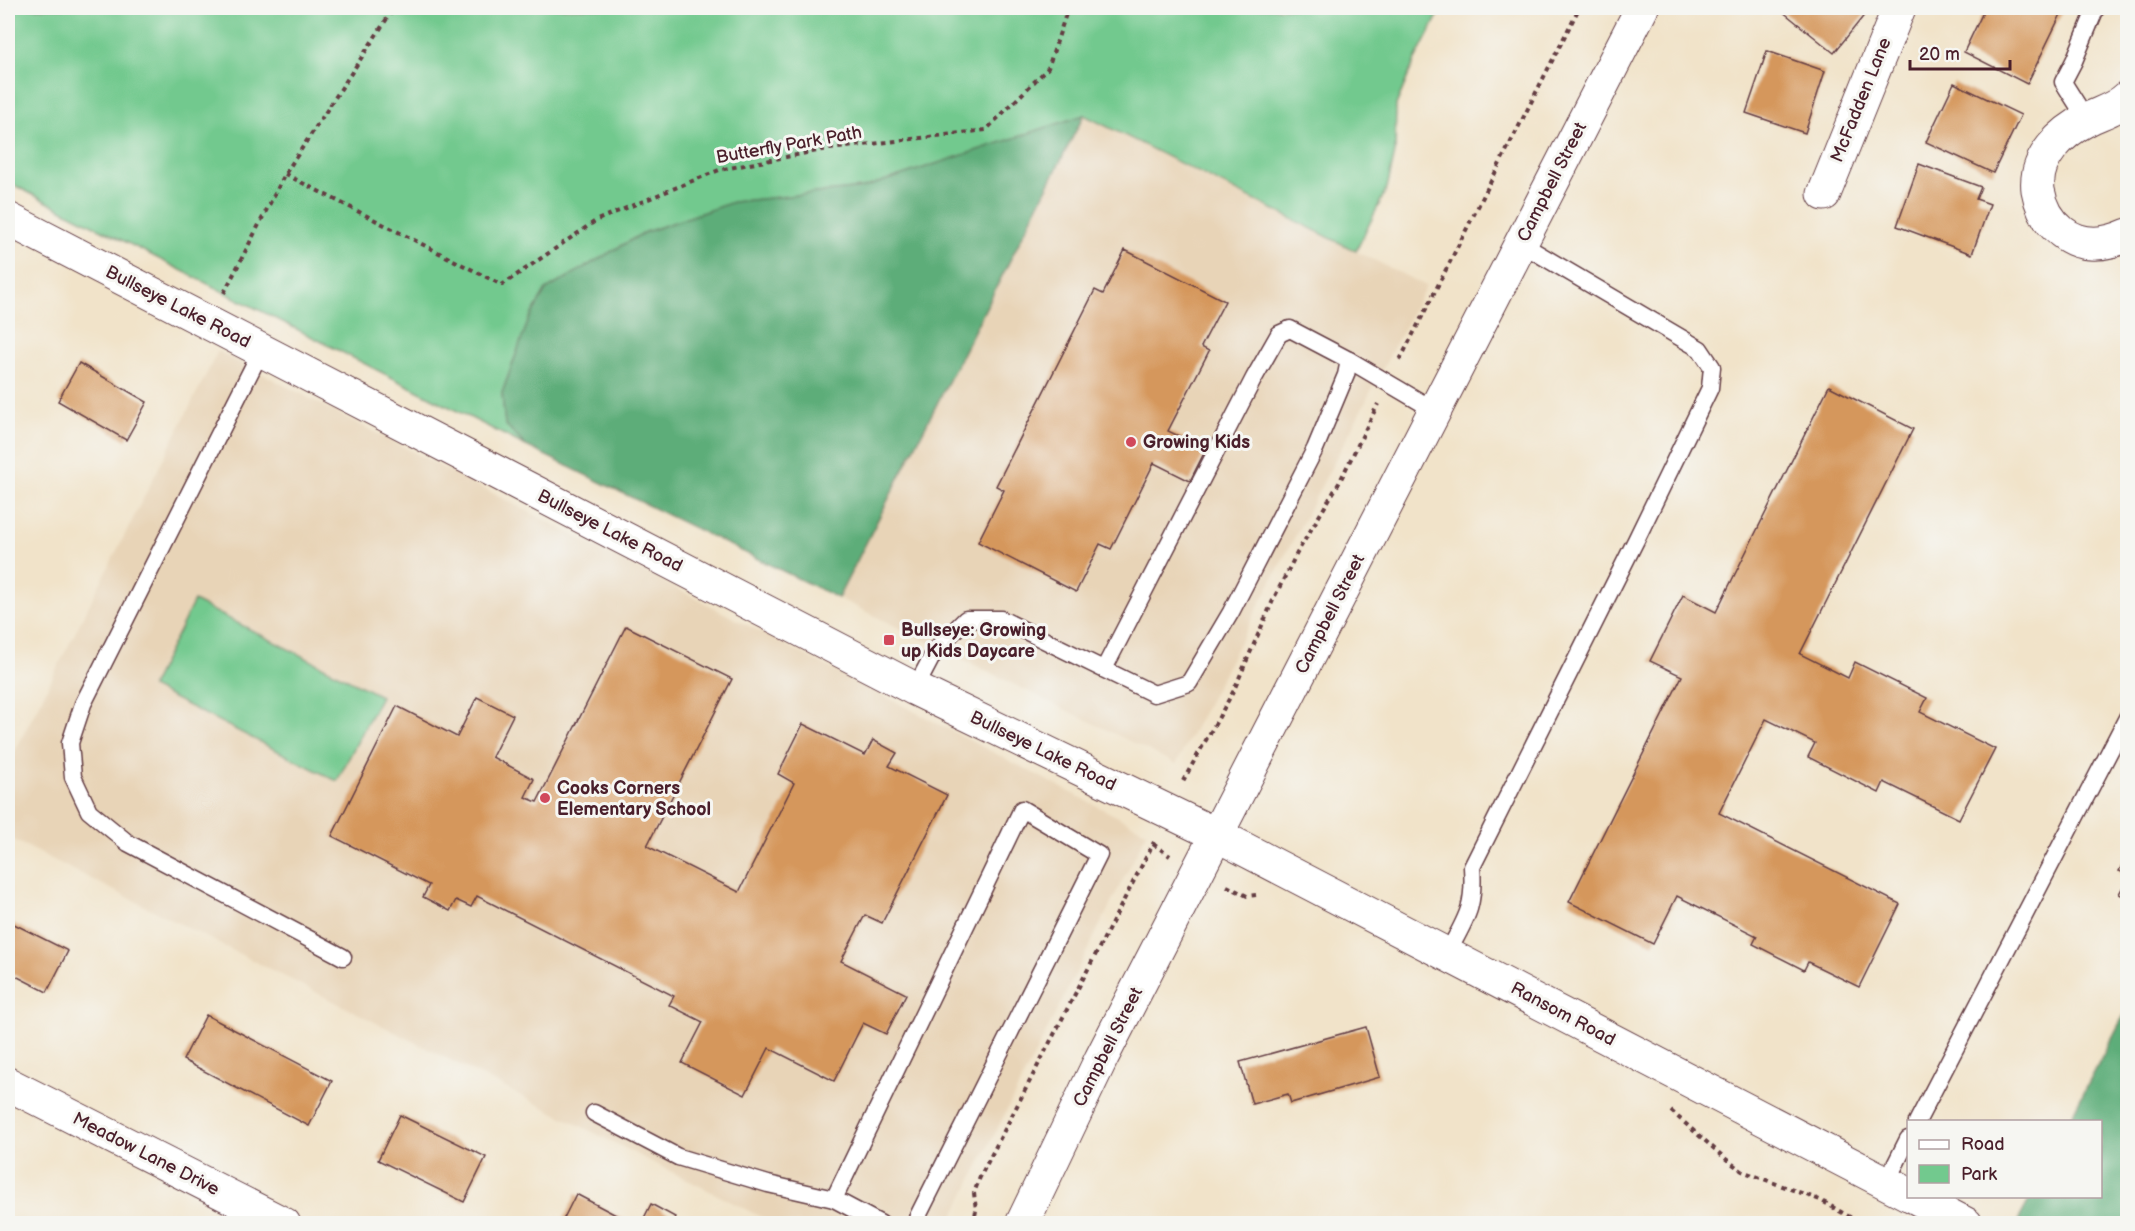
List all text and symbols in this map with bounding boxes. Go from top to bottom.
scale bar [1910,33,2010,71]
street label: McFadden Lane [1826,34,1896,165]
text: 20 m [1919,44,1960,65]
street label: Campbell Street [1513,118,1591,245]
street label: Butterfly Park Path [715,122,864,168]
street label: Bullseye Lake Road [102,261,254,353]
place label: Growing Kids [1143,432,1250,453]
marker: Growing Kids [1124,435,1138,449]
street label: Bullseye Lake Road [534,485,686,577]
street label: Campbell Street [1291,550,1369,677]
place label: Bullseye: Growing up Kids Daycare [901,620,1046,662]
marker: Bullseye: Growing up Kids Daycare [882,633,896,647]
street label: Bullseye Lake Road [967,707,1119,795]
place label: Cooks Corners Elementary School [557,778,711,820]
marker: Cooks Corners Elementary School [538,791,552,805]
street label: Ransom Road [1507,978,1619,1050]
street label: Campbell Street [1069,983,1147,1110]
street label: Meadow Lane Drive [69,1108,223,1200]
legend [1907,1120,2102,1198]
text: Road [1961,1134,2005,1155]
text: Park [1961,1164,1997,1185]

